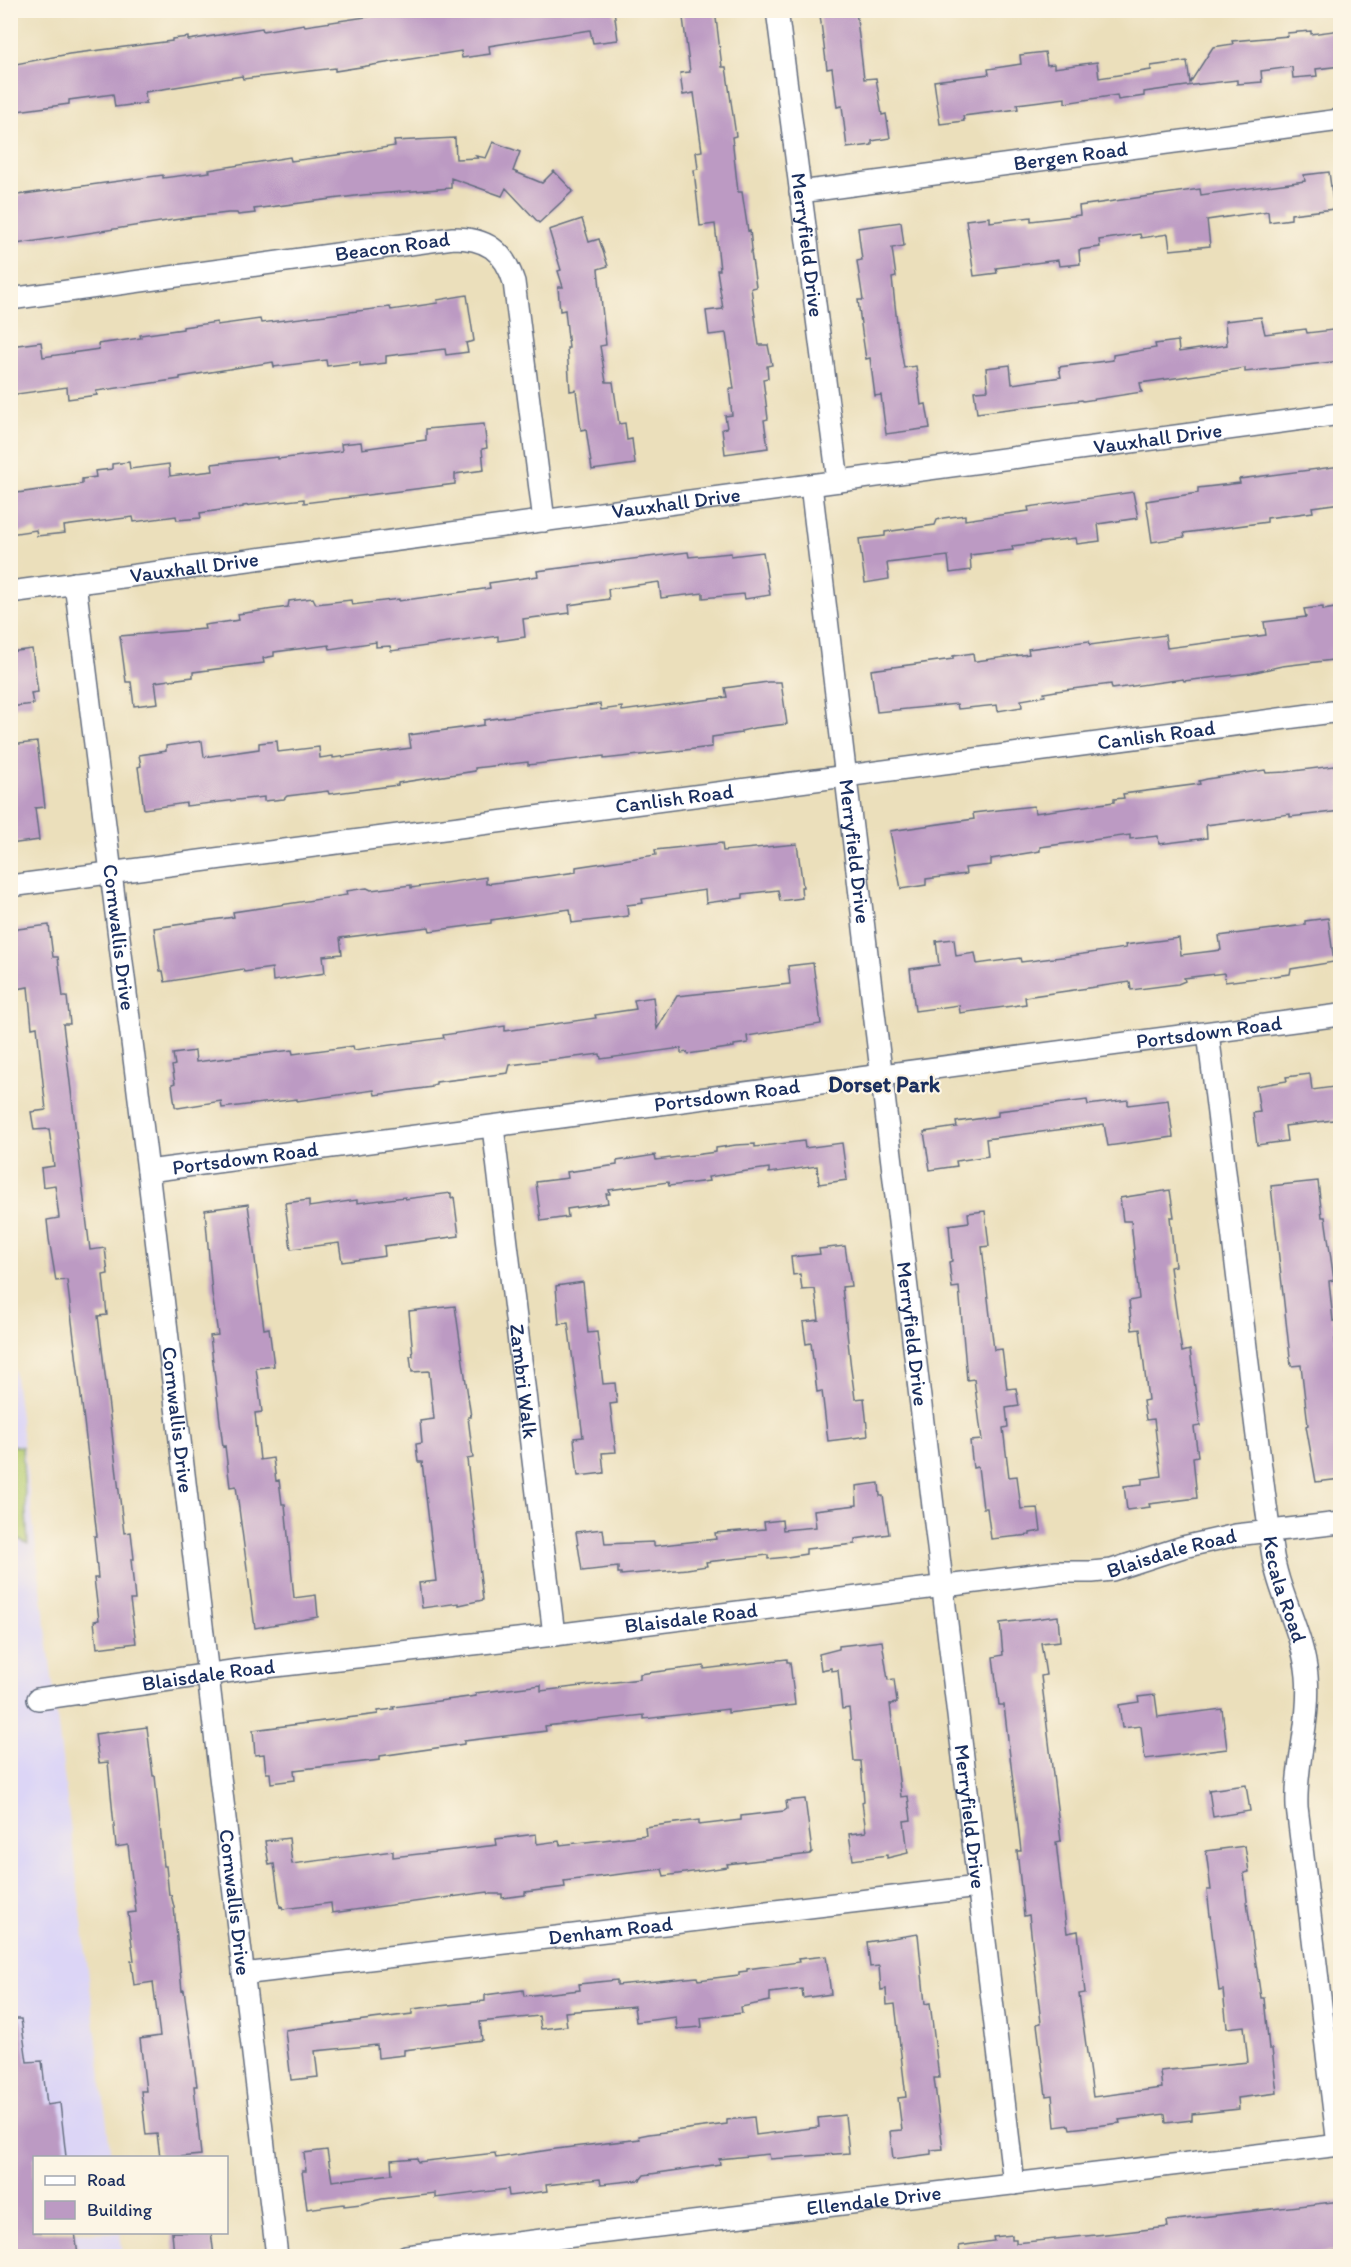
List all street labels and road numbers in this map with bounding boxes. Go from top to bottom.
street label: Bergen Road [1012,135,1130,175]
street label: Merryfield Drive [786,171,830,319]
street label: Beacon Road [333,226,452,266]
street label: Vauxhall Drive [1092,417,1224,459]
street label: Vauxhall Drive [610,481,742,523]
street label: Vauxhall Drive [128,546,260,588]
street label: Canlish Road [1096,715,1217,755]
street label: Canlish Road [614,778,735,818]
street label: Merryfield Drive [834,778,876,925]
street label: Cornwallis Drive [98,863,141,1012]
street label: Portsdown Road [1134,1010,1284,1054]
street label: Portsdown Road [653,1073,802,1117]
street label: Portsdown Road [171,1136,320,1180]
street label: Merryfield Drive [892,1260,934,1408]
street label: Zambri Walk [505,1322,543,1440]
street label: Cornwallis Drive [157,1345,199,1494]
street label: Blaisdale Road [1103,1522,1239,1583]
street label: Kecala Road [1258,1534,1313,1646]
street label: Blaisdale Road [623,1597,759,1638]
street label: Blaisdale Road [140,1653,276,1696]
street label: Merryfield Drive [950,1743,992,1890]
street label: Cornwallis Drive [214,1828,257,1977]
street label: Denham Road [547,1910,674,1950]
street label: Ellendale Drive [805,2180,942,2220]

